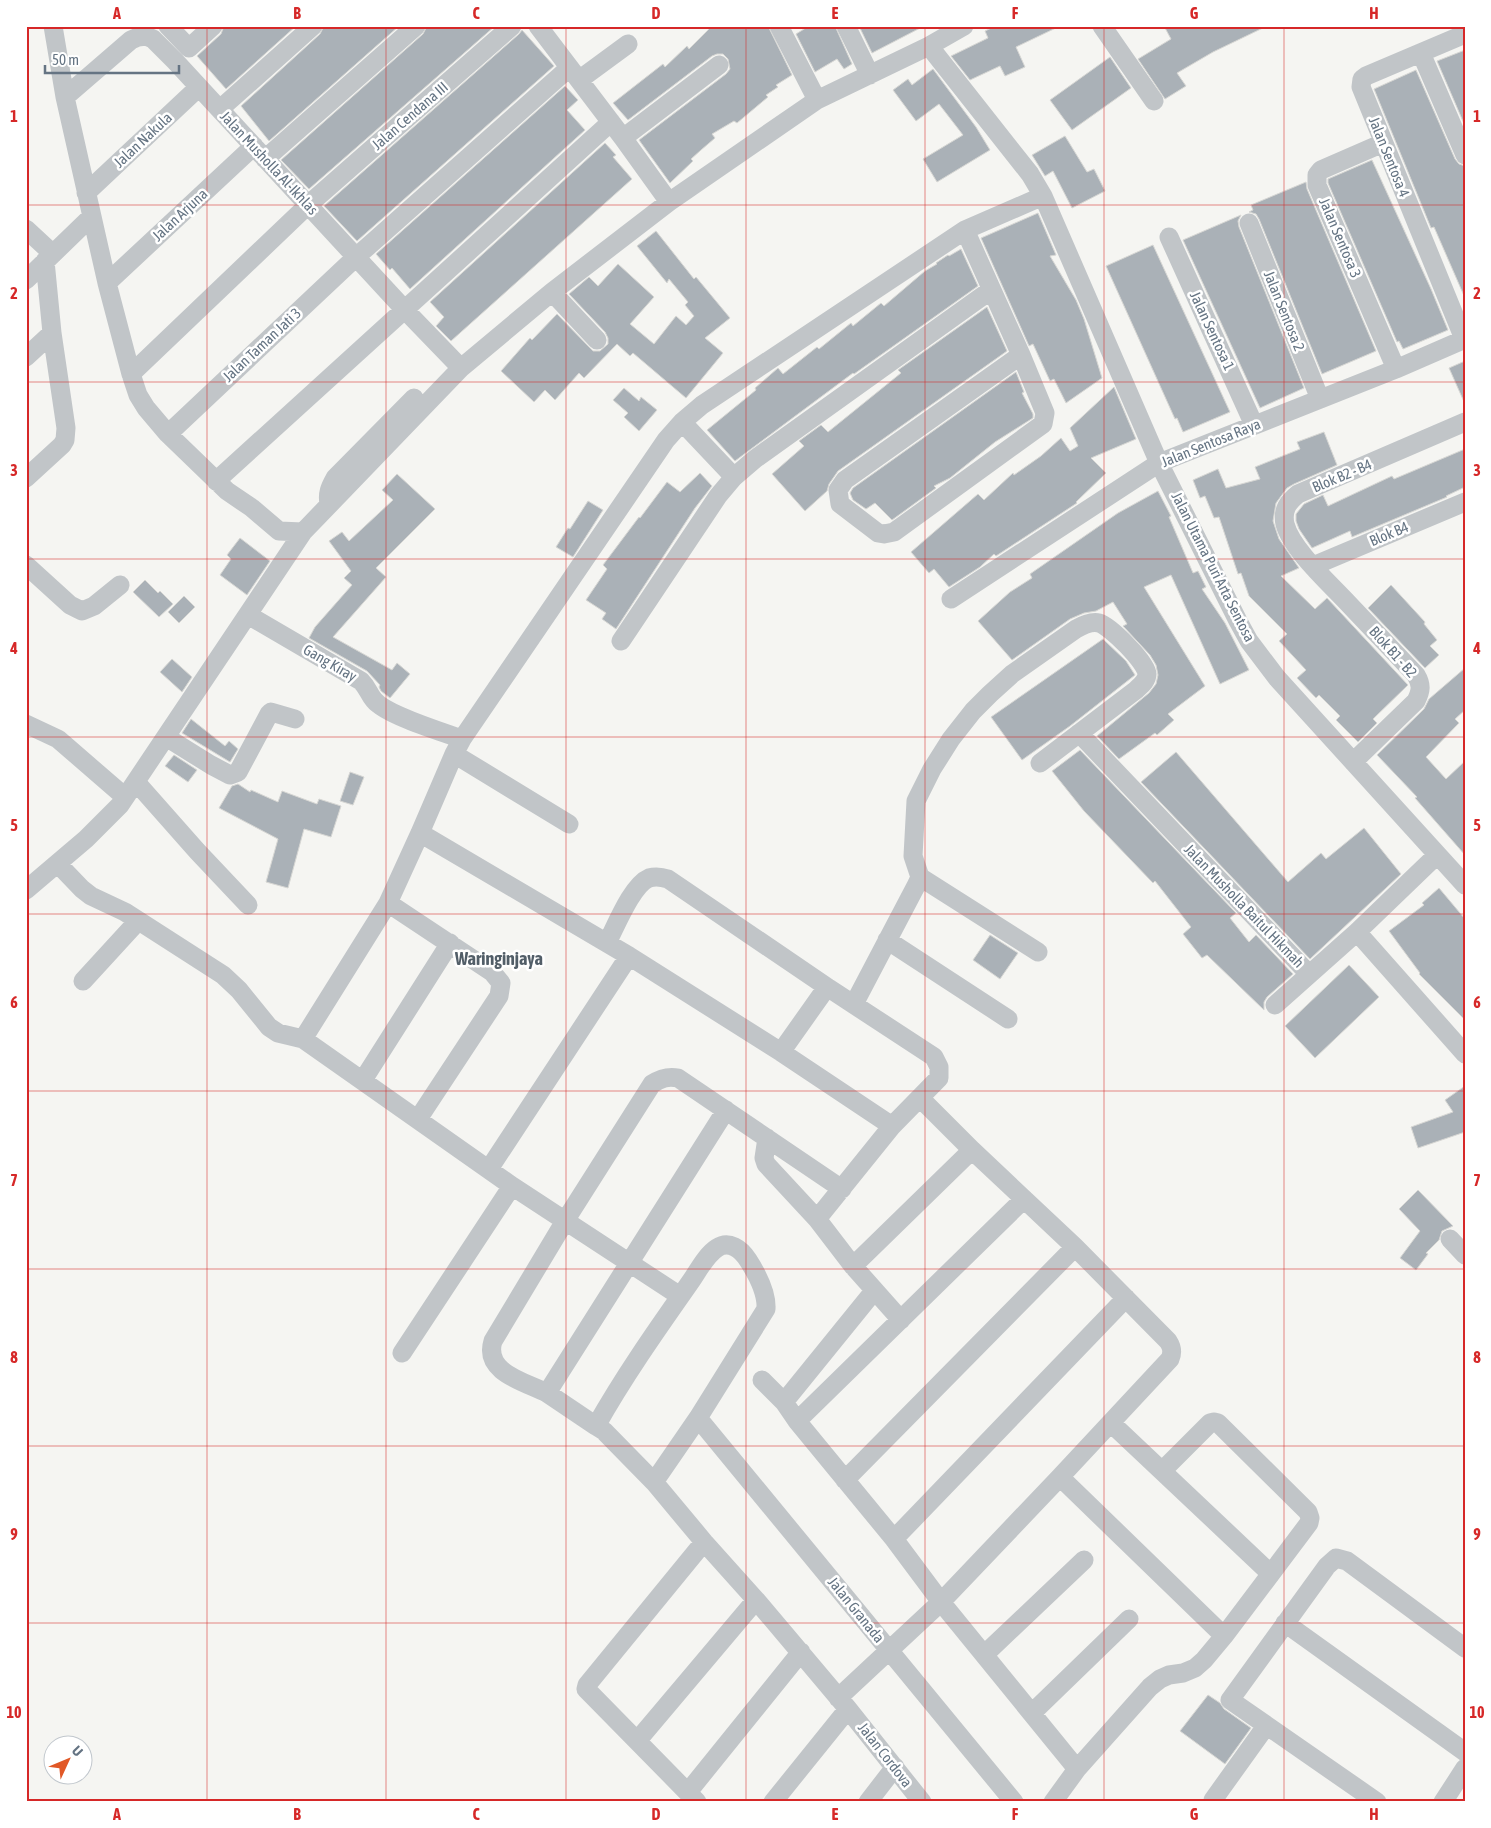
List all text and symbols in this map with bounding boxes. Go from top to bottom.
text: A [112,4,121,22]
text: B [293,4,301,22]
text: C [472,4,480,22]
text: D [652,4,661,22]
text: E [832,4,839,22]
text: F [1012,4,1019,22]
text: G [1190,4,1199,22]
text: H [1369,4,1379,22]
scale bar [45,42,179,74]
text: 50 m [52,51,79,68]
street label: Jalan Cendana III [368,78,451,153]
text: 1 [10,107,18,125]
text: 1 [1473,107,1481,125]
street label: Jalan Musholla Al-Ikhlas [217,108,322,218]
street label: Jalan Nakula [110,109,175,171]
street label: Jalan Sentosa 4 [1366,114,1413,199]
street label: Jalan Arjuna [149,185,211,244]
street label: Jalan Sentosa 3 [1316,195,1365,280]
street label: Jalan Sentosa 2 [1261,268,1308,353]
text: 2 [10,284,18,302]
text: 2 [1473,284,1481,302]
street label: Jalan Sentosa 1 [1187,289,1238,373]
street label: Jalan Taman Jati 3 [219,304,304,385]
street label: Jalan Sentosa Raya [1159,415,1263,470]
street label: Blok B2 - B4 [1310,455,1374,496]
text: 3 [10,461,18,479]
text: 3 [1473,461,1481,479]
street label: Jalan Utama Puri Arta Sentosa [1168,489,1259,644]
street label: Blok B4 [1367,518,1411,549]
street label: Blok B1 - B2 [1366,623,1421,681]
text: 4 [9,639,18,657]
text: 4 [1472,639,1481,657]
street label: Gang Kiray [301,641,360,685]
text: 5 [10,816,18,834]
text: 5 [1473,816,1481,834]
street label: Jalan Musholla Baitul Hikmah [1181,840,1308,971]
district label: Waringinjaya [454,948,543,969]
text: 6 [10,993,18,1011]
text: 6 [1473,993,1481,1011]
text: 7 [10,1171,18,1189]
text: 7 [1473,1171,1481,1189]
text: 8 [10,1348,18,1366]
text: 8 [1473,1348,1481,1366]
text: 9 [10,1525,18,1543]
text: 9 [1473,1525,1481,1543]
street label: Jalan Granada [825,1573,888,1646]
text: 10 [6,1703,22,1721]
text: 10 [1469,1703,1485,1721]
street label: Jalan Cordova [855,1719,916,1790]
north arrow [42,1736,92,1786]
text: U [69,1742,86,1759]
text: A [112,1805,121,1823]
text: B [293,1805,301,1823]
text: C [472,1805,480,1823]
text: D [652,1805,661,1823]
text: E [832,1805,839,1823]
text: F [1012,1805,1019,1823]
text: G [1190,1805,1199,1823]
text: H [1369,1805,1379,1823]

